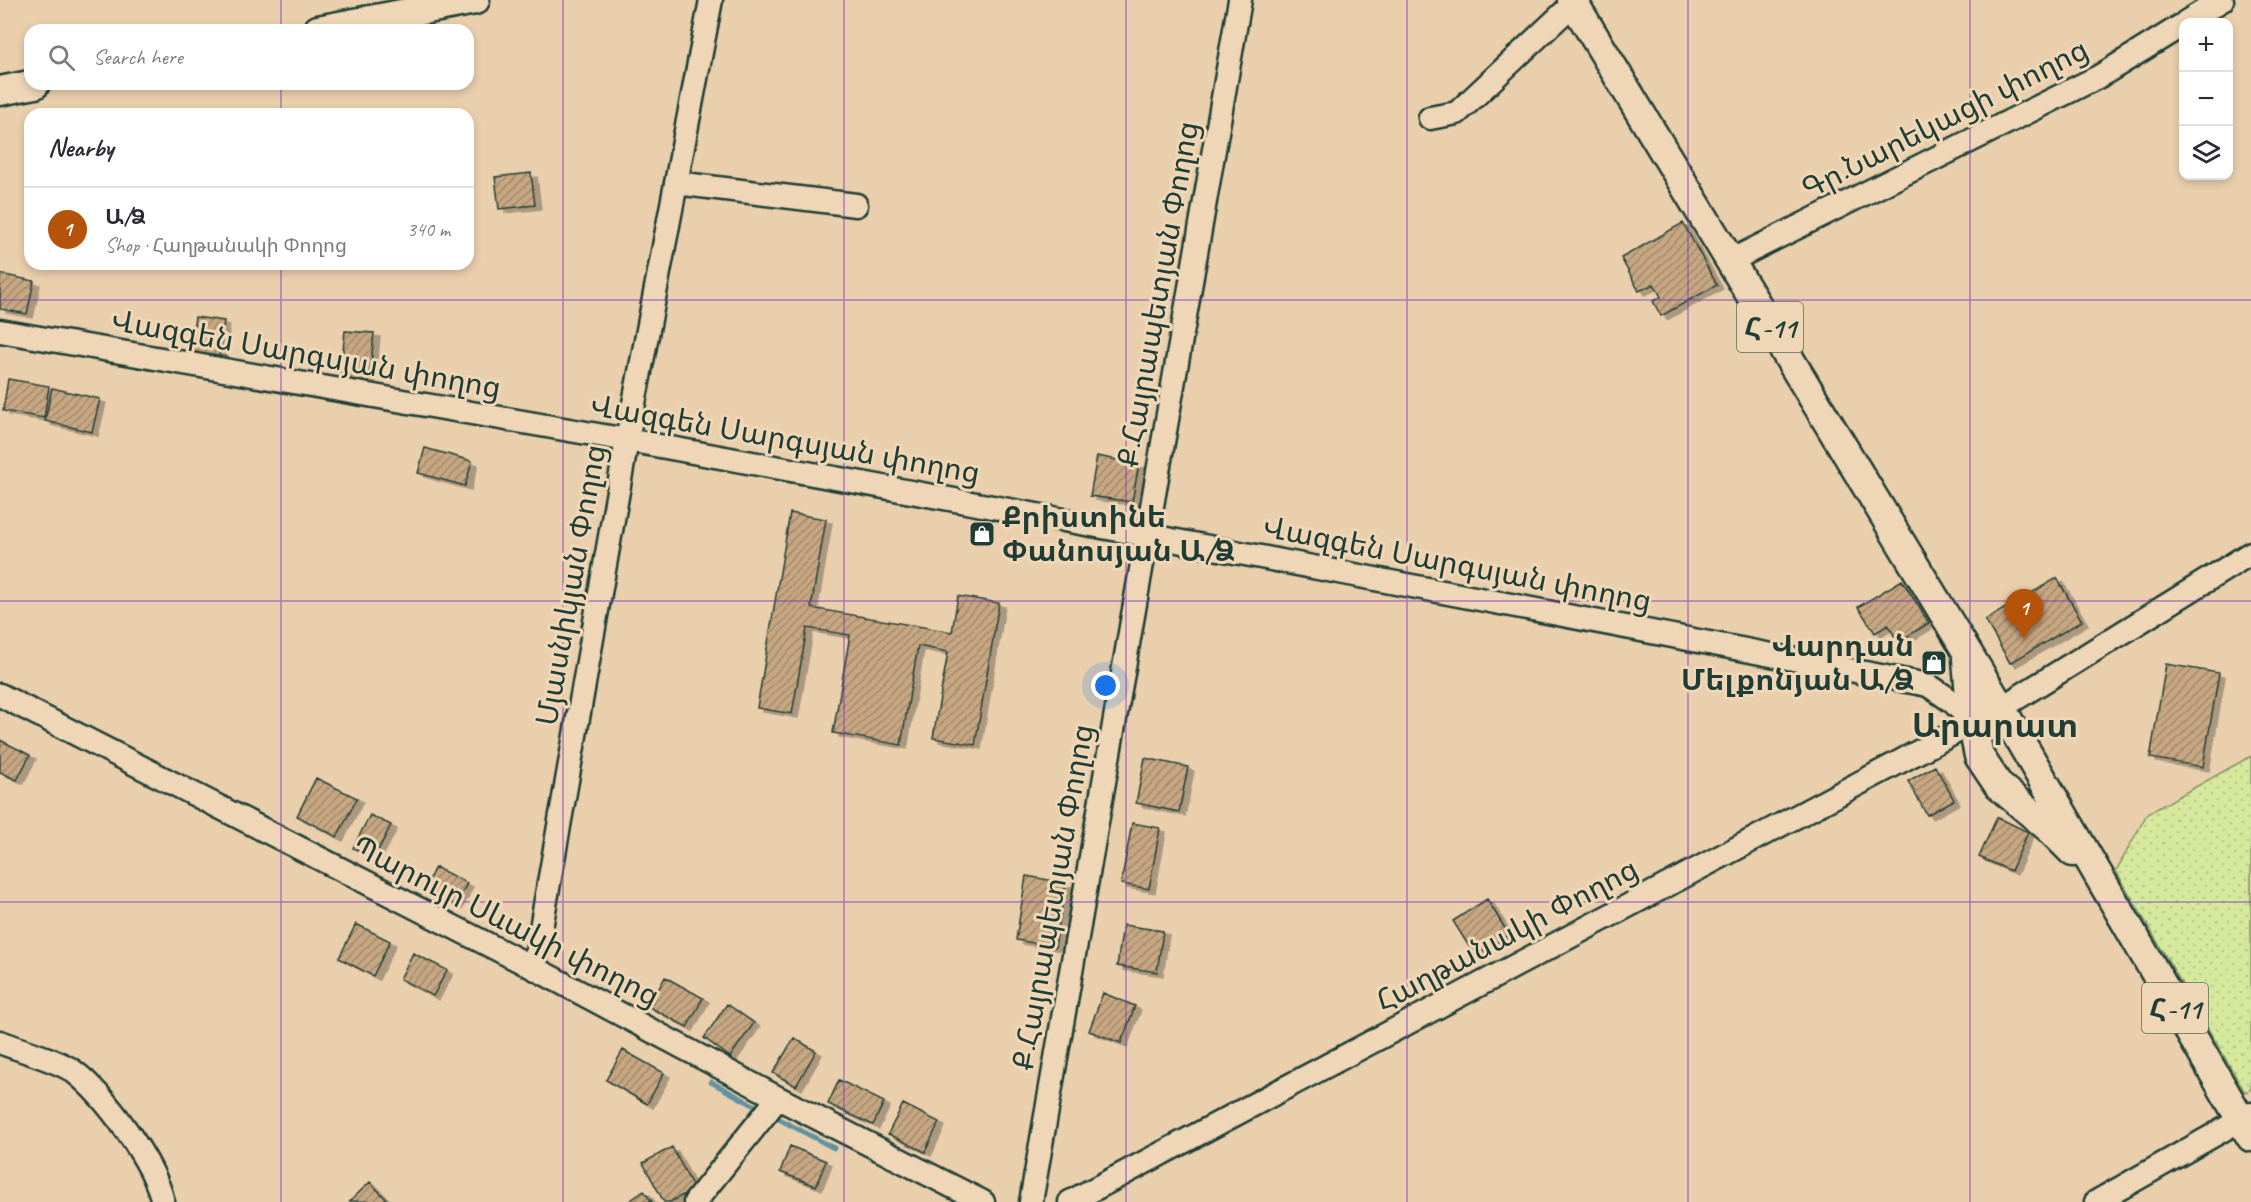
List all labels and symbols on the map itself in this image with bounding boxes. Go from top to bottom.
street label: Գր.Նարեկացի փողոց [1795,30,2095,208]
street label: Ք.Հայրապետյան Փողոց [1109,118,1207,470]
street label: Վազգեն Սարգսյան փողոց [108,301,504,407]
road number: Հ-11 [1737,302,1803,352]
street label: Վազգեն Սարգսյան փողոց [587,386,983,492]
street label: Մյասնիկյան Փողոց [528,441,614,729]
place label: Քրիստինե Փանոսյան Ա/Ձ [1002,498,1235,570]
street label: Վազգեն Սարգսյան փողոց [1259,508,1655,620]
shop icon: Քրիստինե Փանոսյան Ա/Ձ [967,519,997,549]
pin: 1 [2004,590,2044,639]
place label: Վարդան Մելքոնյան Ա/Ձ [1681,627,1914,699]
shop icon: Վարդան Մելքոնյան Ա/Ձ [1919,648,1949,678]
your location [1091,671,1120,700]
district label: Արարատ [1912,705,2078,747]
street label: Ք.Հայրապետյան Փողոց [1004,721,1102,1073]
street label: Պարույր Սևակի փողոց [346,827,666,1015]
street label: Հաղթանակի Փողոց [1369,850,1645,1020]
road number: Հ-11 [2142,983,2208,1033]

